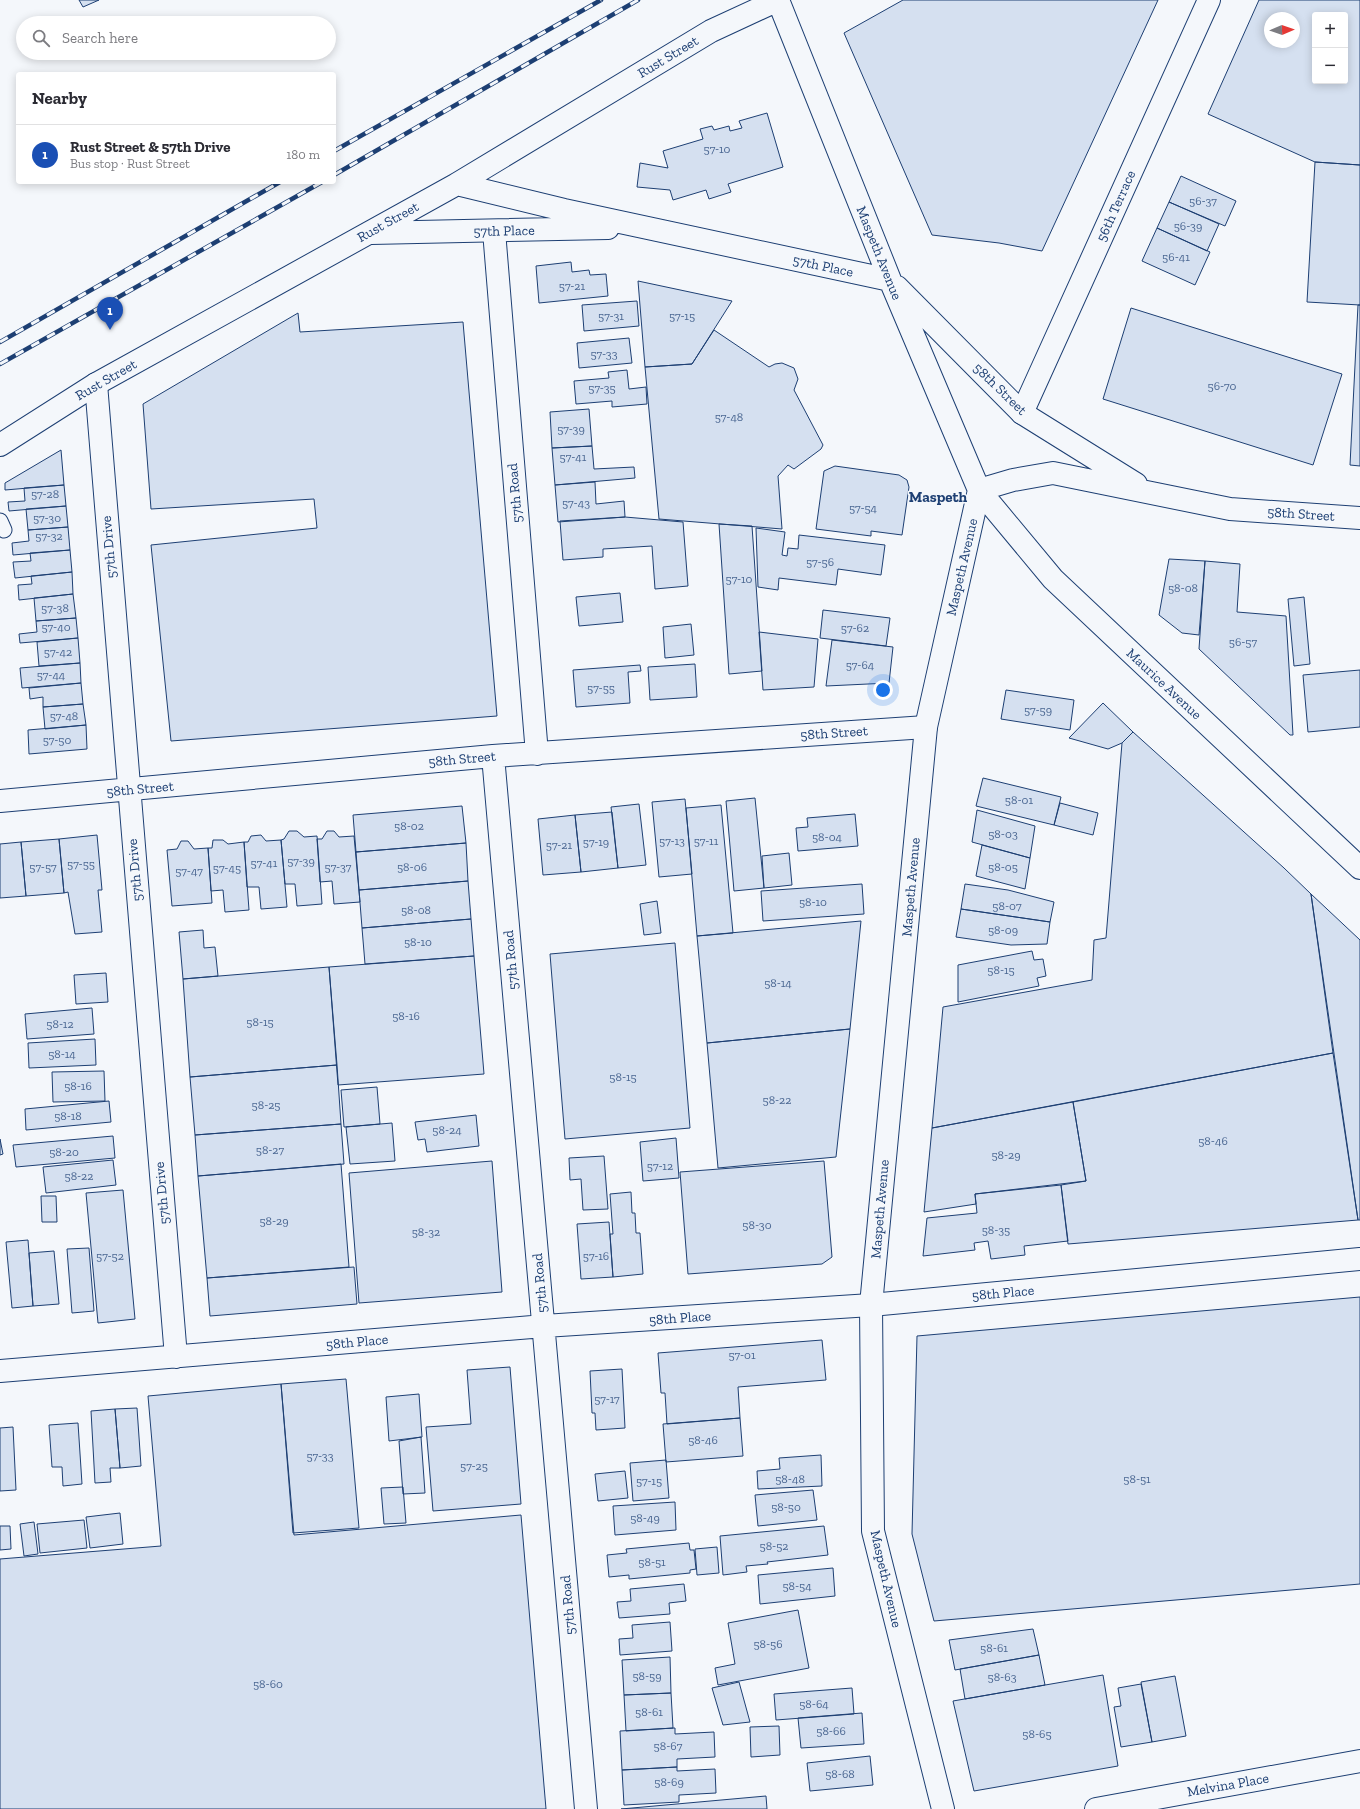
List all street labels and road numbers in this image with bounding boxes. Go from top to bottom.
street label: Rust Street [635,32,702,82]
street label: 56th Terrace [1093,167,1139,244]
street label: Rust Street [354,198,423,246]
street label: Maspeth Avenue [853,204,906,303]
street label: 57th Place [473,222,535,240]
street label: 57th Place [791,251,855,281]
street label: Rust Street [72,355,140,404]
street label: 58th Street [970,359,1031,419]
street label: 57th Road [504,462,526,524]
street label: 58th Street [1267,503,1336,525]
street label: 57th Drive [98,515,120,579]
street label: Maspeth Avenue [943,516,982,617]
street label: Maurice Avenue [1123,645,1205,724]
street label: 58th Street [800,722,869,744]
street label: 58th Street [428,748,497,770]
street label: 58th Street [106,778,175,800]
street label: Maspeth Avenue [898,836,924,937]
street label: 57th Drive [124,838,146,902]
street label: 57th Road [500,929,522,991]
street label: Maspeth Avenue [867,1158,893,1259]
street label: 57th Drive [151,1161,173,1225]
street label: 57th Road [529,1252,551,1314]
street label: 58th Place [971,1282,1035,1304]
street label: 58th Place [648,1307,712,1329]
street label: 58th Place [325,1331,389,1353]
street label: Maspeth Avenue [867,1529,906,1630]
street label: 57th Road [557,1574,579,1636]
street label: Melvina Place [1186,1769,1271,1801]

